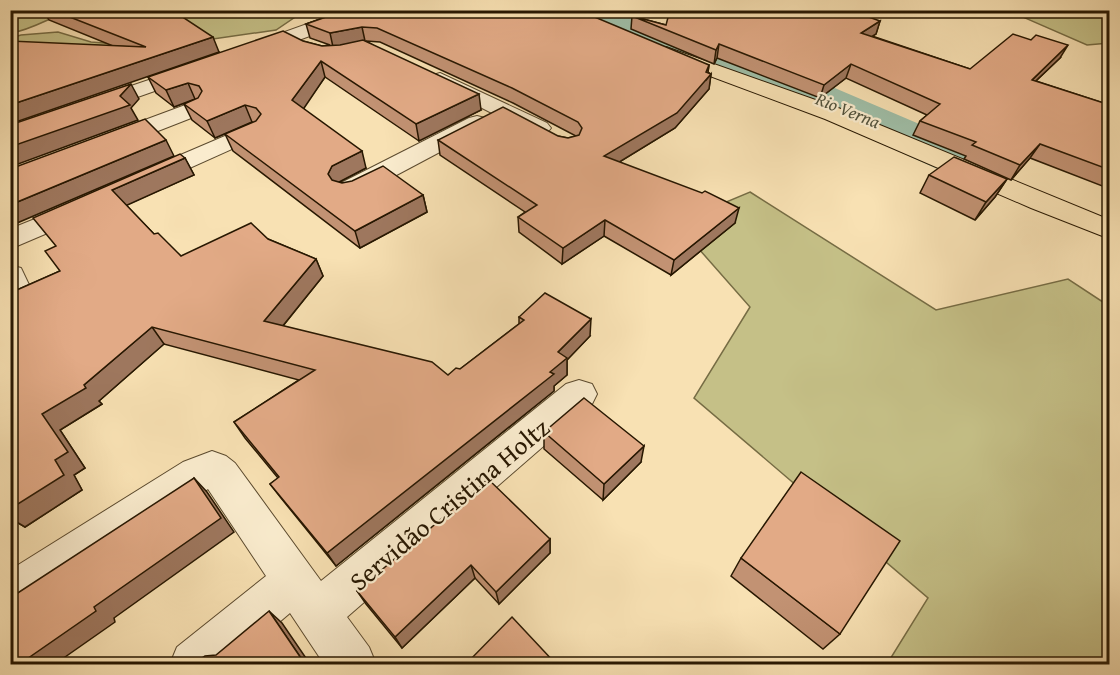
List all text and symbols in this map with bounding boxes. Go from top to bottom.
water label: Rio Verna [811,85,885,135]
street label: Servidão Cristina Holtz [340,408,558,600]

